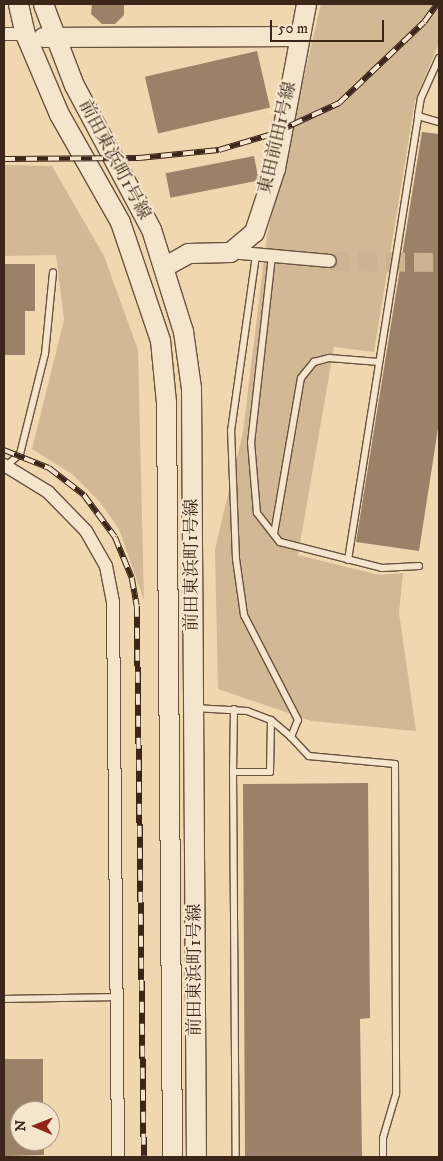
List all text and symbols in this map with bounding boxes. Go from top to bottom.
scale bar [273,10,387,42]
text: 50 m [278,19,308,38]
street label: 東田前田1号線 [255,80,301,196]
street label: 前田東浜町1号線 [73,96,155,224]
street label: 前田東浜町1号線 [181,499,203,631]
street label: 前田東浜町1号線 [184,904,206,1036]
north arrow [10,1101,60,1151]
text: N [12,1120,30,1132]

